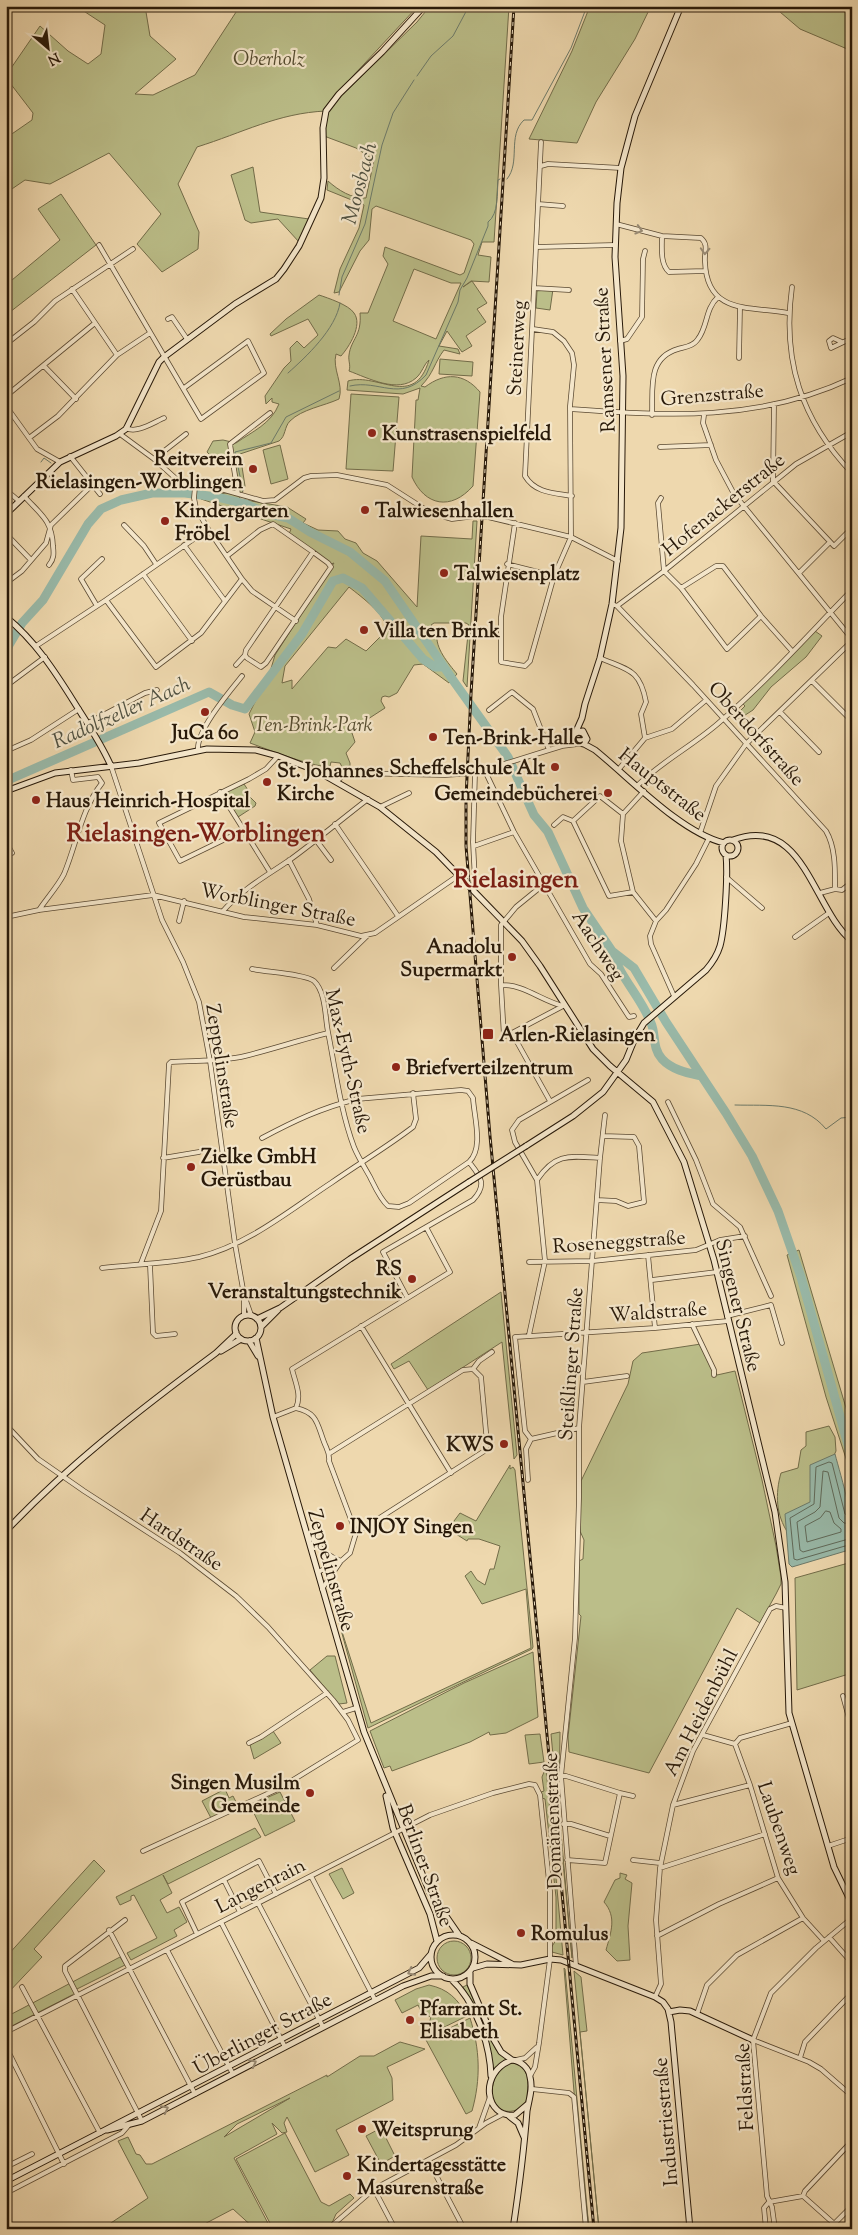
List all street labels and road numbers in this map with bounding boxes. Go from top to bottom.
street label: Ramsener Straße [588,287,625,433]
street label: Steinerweg [502,299,535,397]
street label: Grenzstraße [659,378,765,415]
street label: Hofenackerstraße [657,447,792,565]
street label: Oberdorfstraße [700,676,810,794]
street label: Hauptstraße [611,742,712,830]
street label: Worblinger Straße [197,877,358,936]
street label: Aachweg [563,905,631,988]
street label: Max-Eyth-Straße [316,986,377,1137]
street label: Zeppelinstraße [196,1002,245,1131]
street label: Roseneggstraße [552,1224,687,1263]
street label: Singener Straße [706,1236,767,1375]
street label: Steißlinger Straße [553,1287,592,1442]
street label: Waldstraße [608,1296,708,1331]
street label: Hardstraße [133,1503,228,1580]
street label: Zeppelinstraße [298,1506,361,1635]
street label: Am Heidenbühl [658,1644,747,1782]
street label: Domänenstraße [538,1752,571,1890]
street label: Laubenweg [748,1778,807,1880]
street label: Berliner Straße [388,1800,459,1931]
street label: Langenrain [211,1852,311,1922]
street label: Überlinger Straße [188,1986,338,2084]
street label: Feldstraße [730,2042,763,2132]
street label: Industriestraße [647,2056,688,2187]

